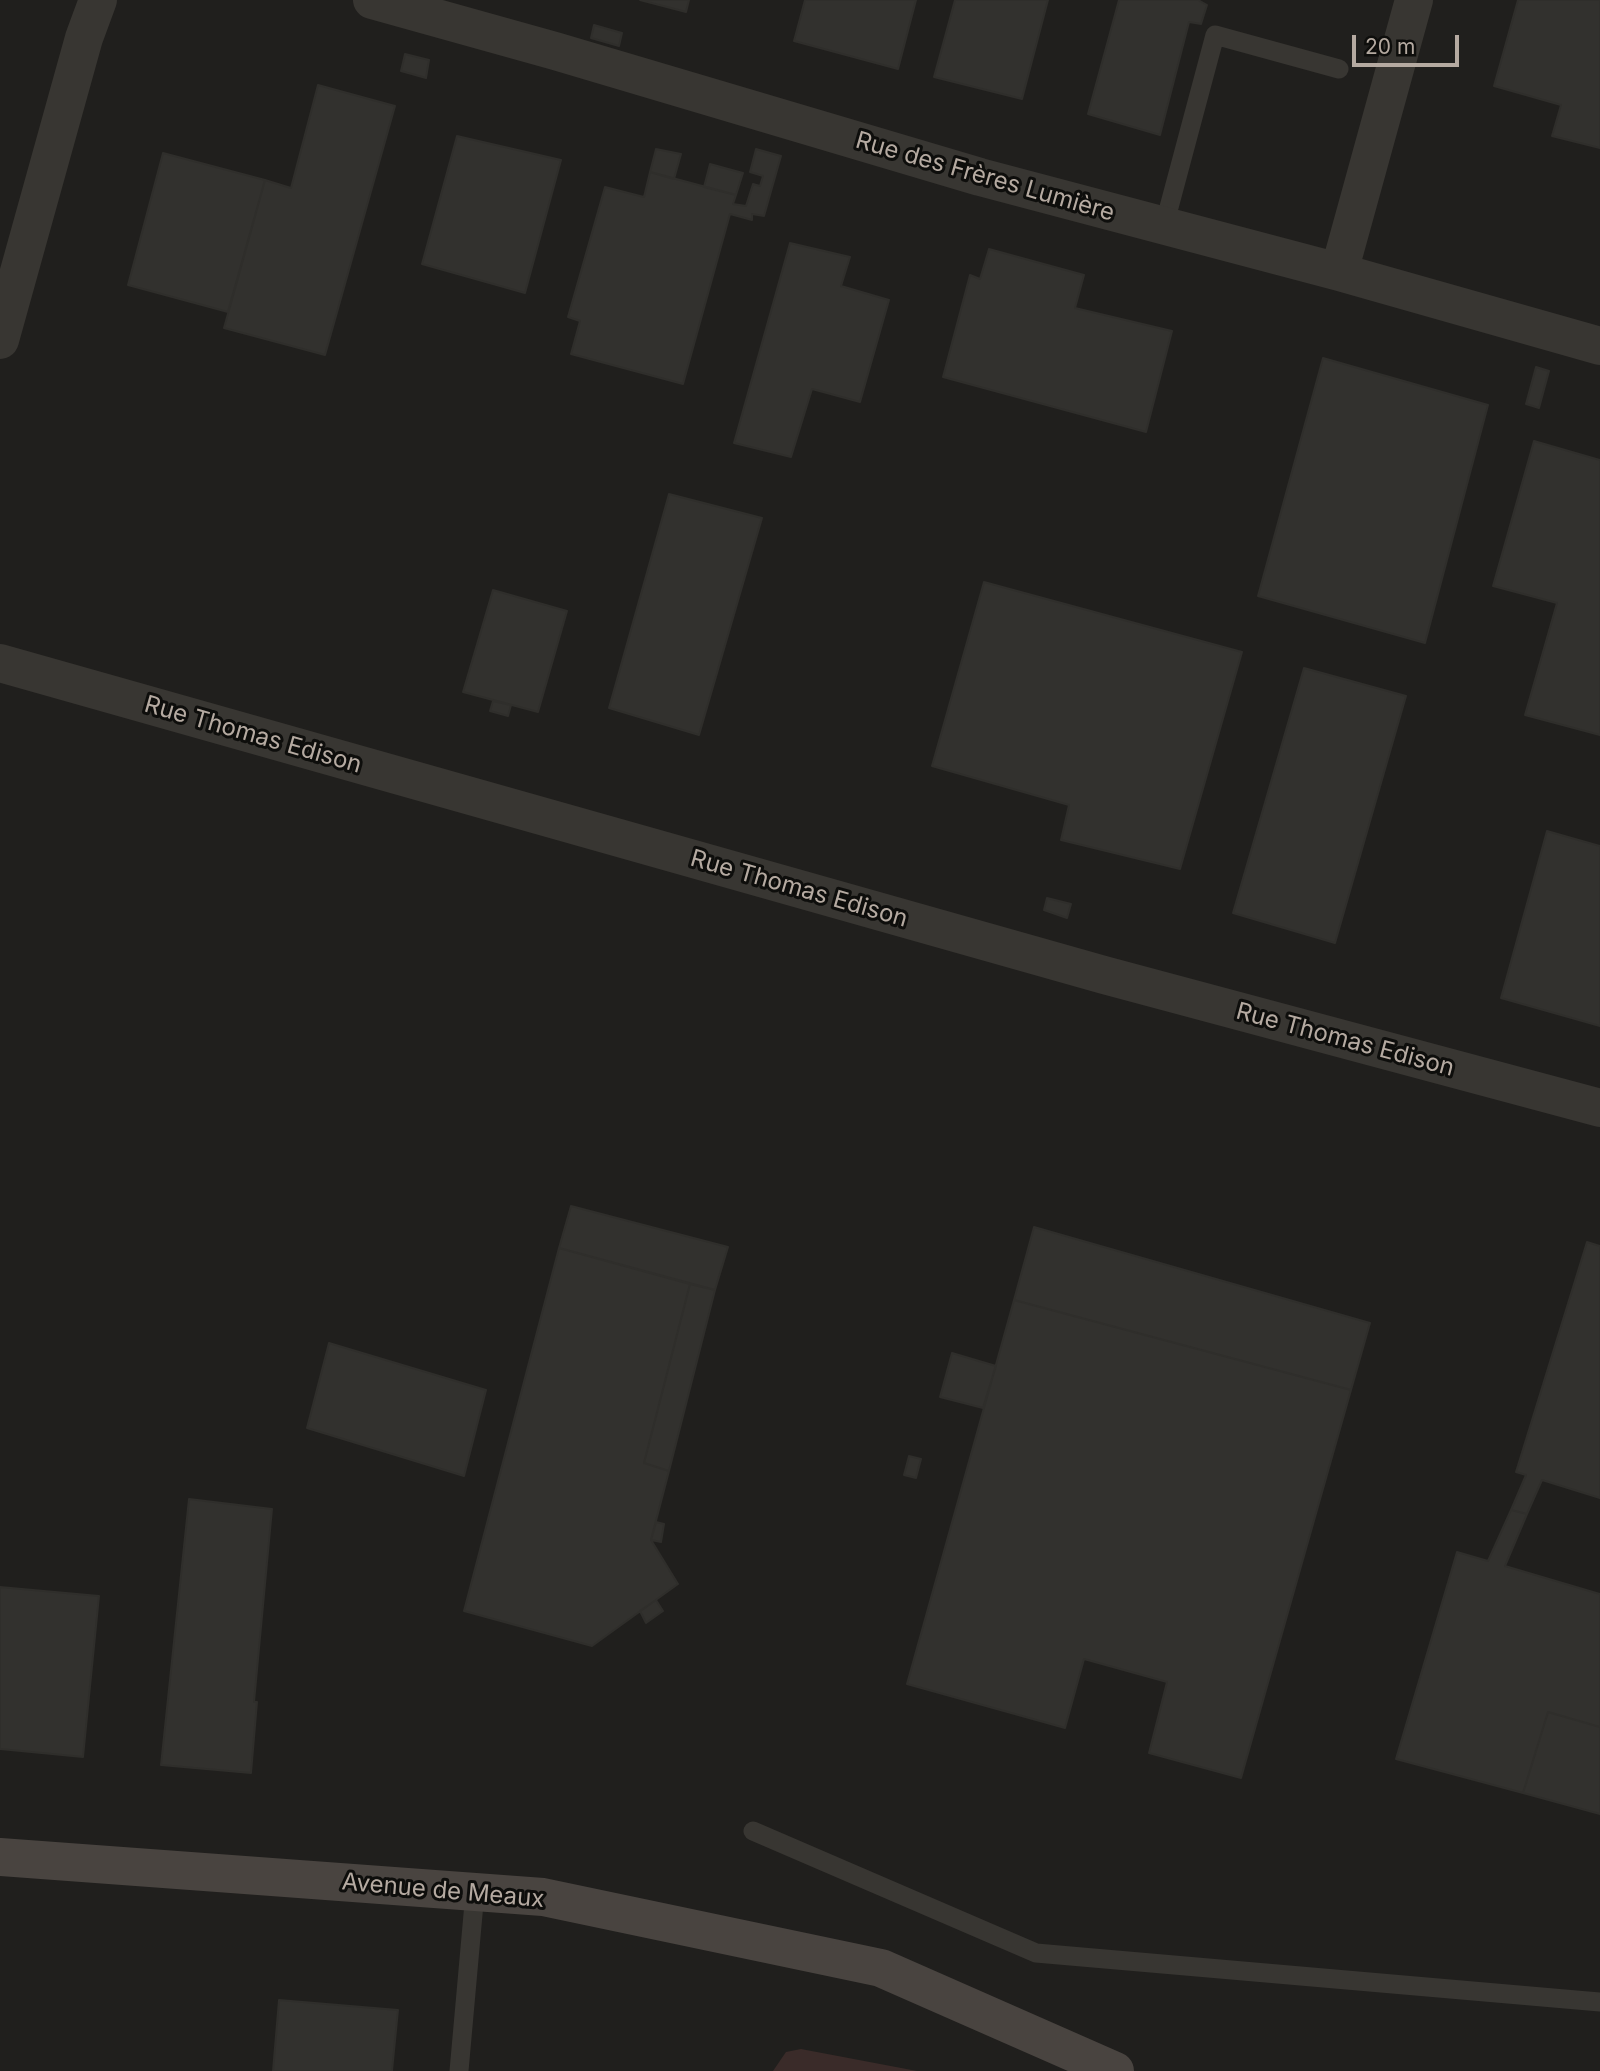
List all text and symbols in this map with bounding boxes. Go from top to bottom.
scale bar [1355,21,1462,65]
text: 20 m [1365,34,1415,59]
street label: Rue des Frères Lumière [852,126,1118,228]
street label: Rue Thomas Edison [141,690,365,780]
street label: Rue Thomas Edison [687,844,911,934]
street label: Rue Thomas Edison [1233,997,1457,1083]
street label: Avenue de Meaux [341,1868,545,1914]

